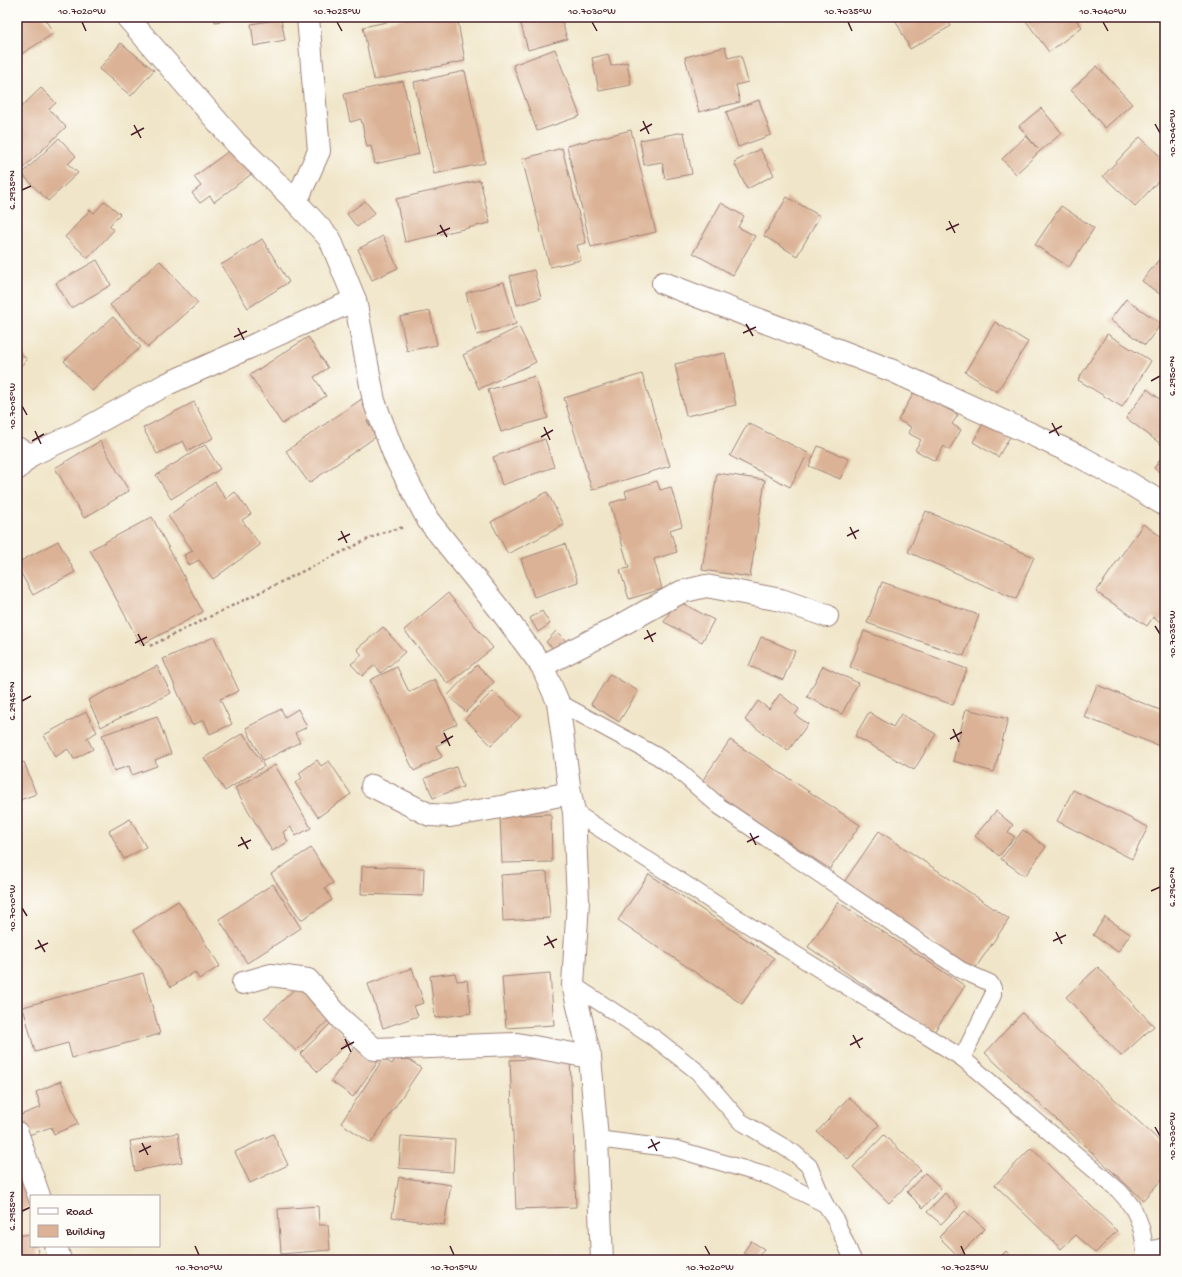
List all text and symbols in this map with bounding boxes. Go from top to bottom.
text: 10.7020°W [57,6,106,18]
text: 10.7025°W [313,6,361,18]
text: 10.7030°W [567,6,616,18]
text: 10.7035°W [823,6,872,18]
text: 10.7040°W [1078,6,1127,18]
text: 10.7040°W [1167,109,1179,158]
text: 6.2935°N [7,170,19,210]
text: 6.2950°N [1167,355,1179,396]
text: 10.7015°W [7,382,19,430]
text: 10.7035°W [1167,610,1179,659]
text: 6.2945°N [7,681,19,721]
text: 6.2960°N [1167,867,1179,907]
text: 10.7010°W [7,884,19,932]
text: 10.7030°W [1167,1112,1179,1161]
text: 6.2955°N [7,1191,19,1231]
legend [30,1195,160,1247]
text: Road [66,1206,93,1220]
text: Building [65,1226,105,1240]
text: 10.7010°W [175,1262,223,1274]
text: 10.7015°W [430,1262,478,1274]
text: 10.7020°W [685,1262,734,1274]
text: 10.7025°W [941,1262,989,1274]

